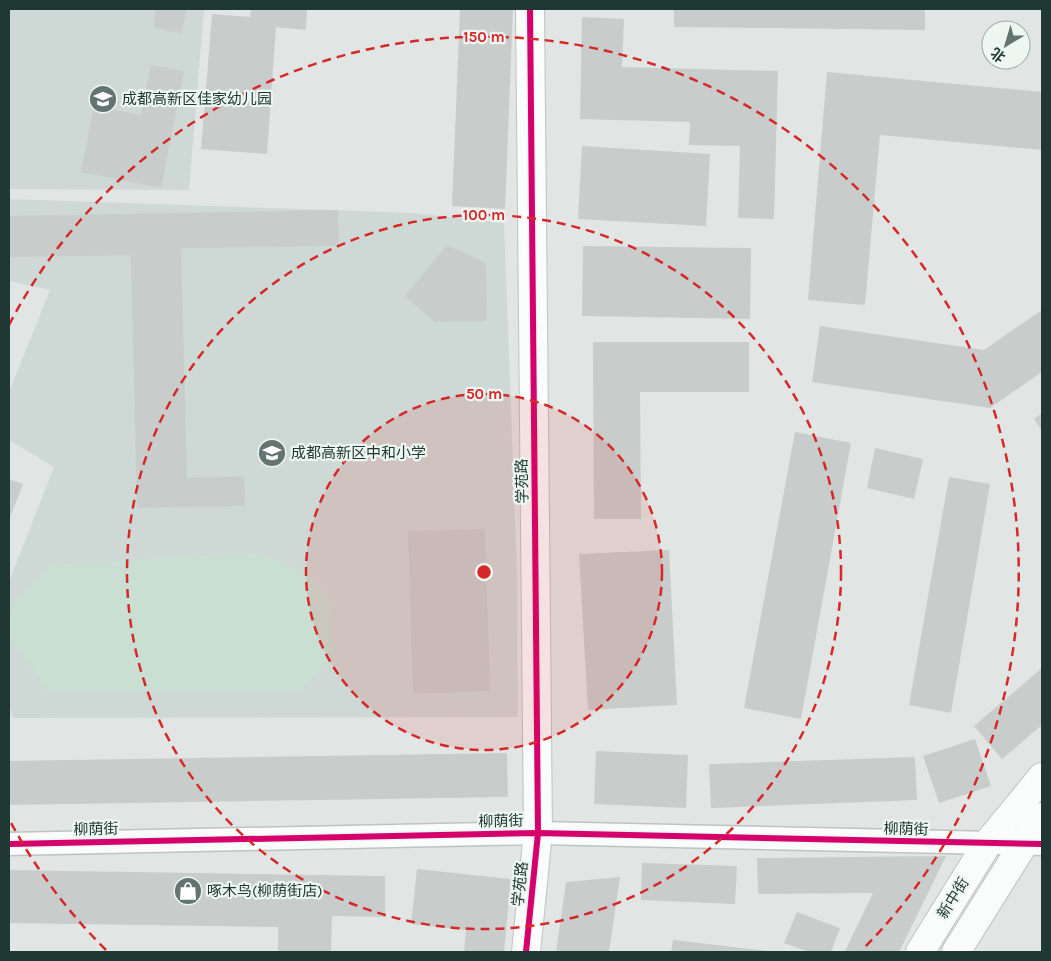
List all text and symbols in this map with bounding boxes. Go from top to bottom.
north arrow [981,20,1031,70]
text: 150 m [463,28,505,46]
text: 北 [988,44,1009,66]
school or university icon: 成都高新区佳家幼儿园 [88,84,118,114]
place label: 成都高新区佳家幼儿园 [122,90,272,108]
text: 100 m [463,206,505,224]
text: 50 m [466,385,502,403]
school or university icon: 成都高新区中和小学 [257,438,287,468]
place label: 成都高新区中和小学 [291,444,426,462]
street label: 学苑路 [513,458,531,504]
centre of rings [475,563,493,581]
street label: 柳荫街 [478,812,524,830]
street label: 柳荫街 [73,820,119,838]
street label: 柳荫街 [883,820,929,838]
street label: 学苑路 [509,861,531,907]
street label: 新中街 [933,874,973,922]
shop icon: 啄木鸟(柳荫街店) [173,876,203,906]
place label: 啄木鸟(柳荫街店) [207,882,323,900]

